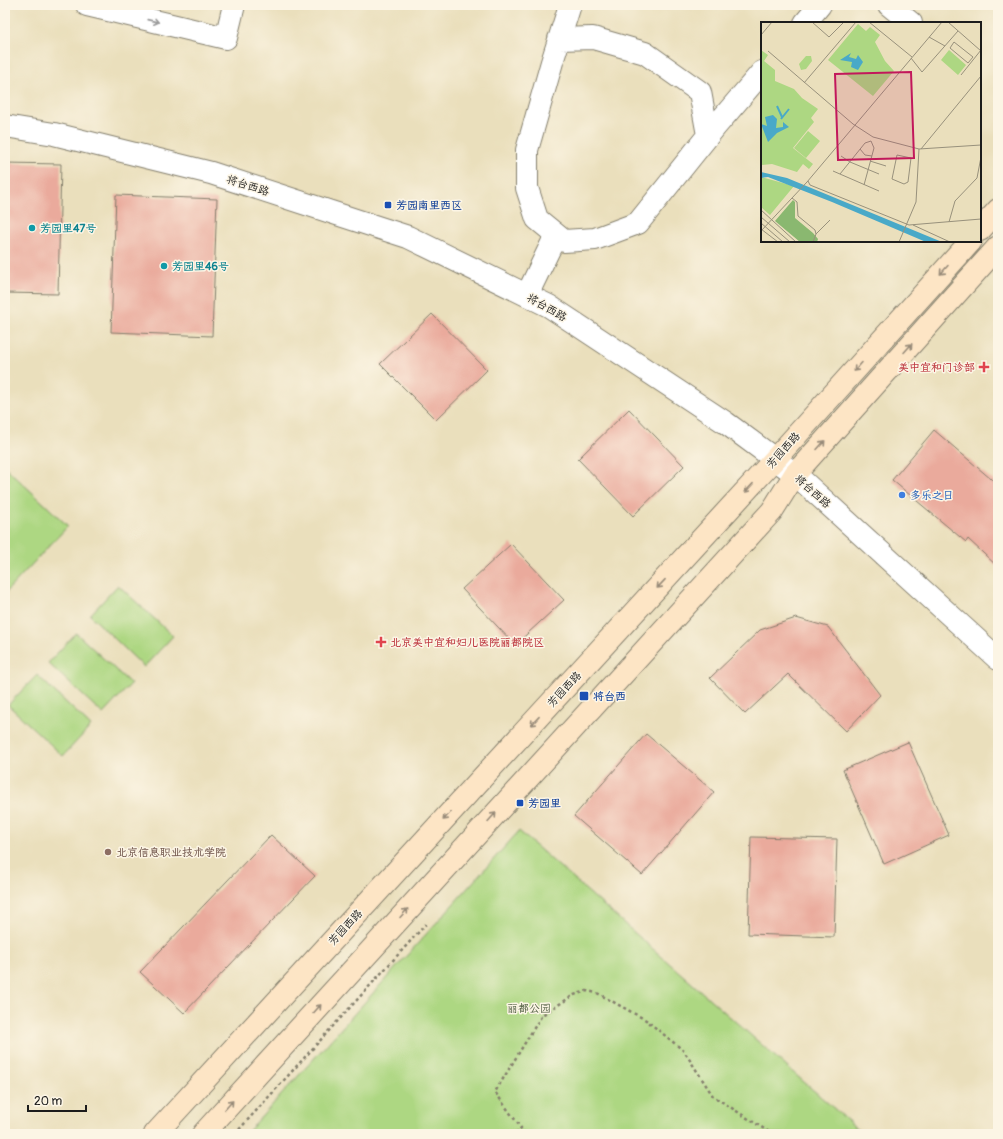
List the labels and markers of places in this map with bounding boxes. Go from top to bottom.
place label: 芳园南里西区 [396,199,462,212]
marker: 芳园南里西区 [383,200,393,210]
place label: 芳园里47号 [40,222,96,235]
marker: 芳园里47号 [27,223,37,233]
place label: 芳园里46号 [172,260,229,273]
marker: 芳园里46号 [159,261,169,271]
place label: 美中宜和门诊部 [898,361,975,374]
marker: 美中宜和门诊部 [978,361,990,373]
place label: 多乐之日 [910,489,954,502]
marker: 多乐之日 [897,490,907,500]
marker: 北京美中宜和妇儿医院丽都院区 [375,636,387,648]
place label: 北京美中宜和妇儿医院丽都院区 [390,636,544,649]
marker: 将台西 [578,690,590,702]
place label: 将台西 [593,690,626,703]
place label: 芳园里 [528,797,561,810]
marker: 芳园里 [515,798,525,808]
place label: 北京信息职业技术学院 [116,846,226,859]
marker: 北京信息职业技术学院 [103,847,113,857]

